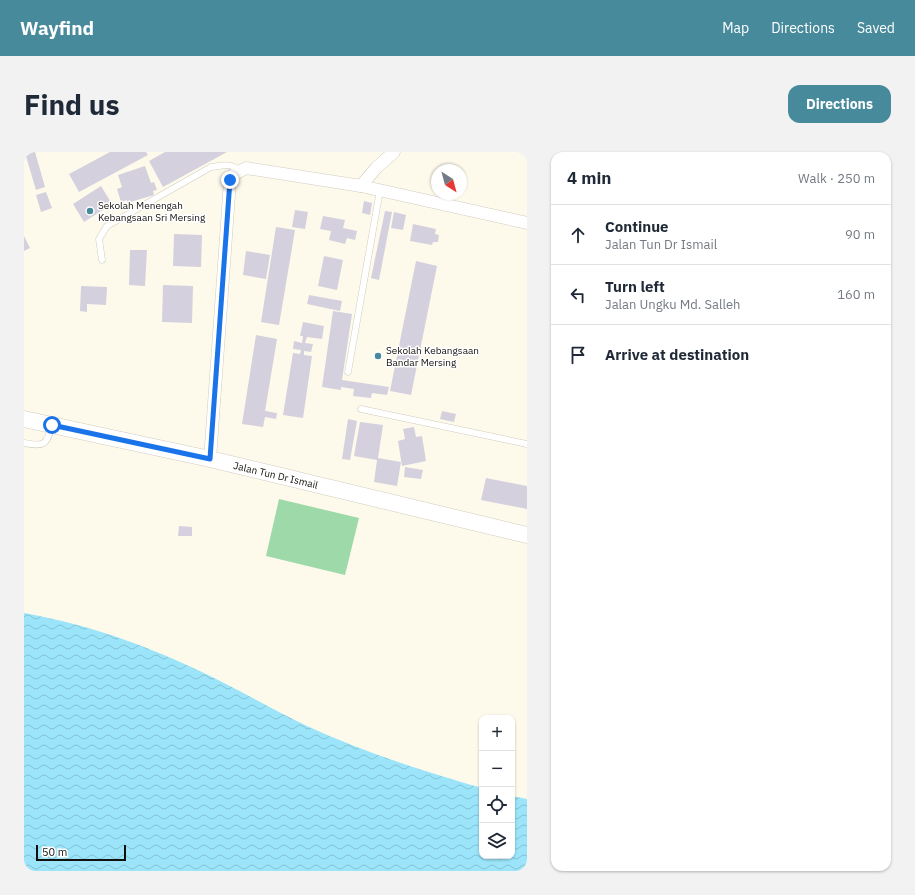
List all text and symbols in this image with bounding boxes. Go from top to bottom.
text: Wayfind [20,16,94,40]
text: Map [722,19,749,37]
text: Directions [771,19,835,37]
text: Saved [857,19,895,37]
button: Directions [788,85,891,123]
text: Find us [24,86,120,123]
north arrow [431,164,467,200]
text: 4 min [567,167,611,189]
text: Walk · 250 m [798,170,875,187]
route end [221,171,239,189]
place label: Sekolah Menengah Kebangsaan Sri Mersing [98,199,206,224]
marker: Sekolah Menengah Kebangsaan Sri Mersing [85,206,95,216]
text: Continue [605,217,669,236]
icon: ahead [567,224,589,246]
text: 90 m [845,226,875,243]
text: Jalan Tun Dr Ismail [605,236,717,253]
text: Turn left [605,277,665,296]
icon: left [567,284,589,306]
text: 160 m [837,286,875,303]
text: Jalan Ungku Md. Salleh [605,296,740,313]
place label: Sekolah Kebangsaan Bandar Mersing [386,344,479,369]
icon: arrive [567,344,589,366]
text: Arrive at destination [605,345,749,364]
marker: Sekolah Kebangsaan Bandar Mersing [373,351,383,361]
route start [43,416,61,434]
street label: Jalan Tun Dr Ismail [232,459,320,492]
map controls [479,715,515,859]
button: + [479,715,515,751]
button: − [479,751,515,787]
button: locate [479,787,515,823]
button: layers [479,823,515,859]
scale bar [36,843,126,862]
text: 50 m [42,845,67,859]

